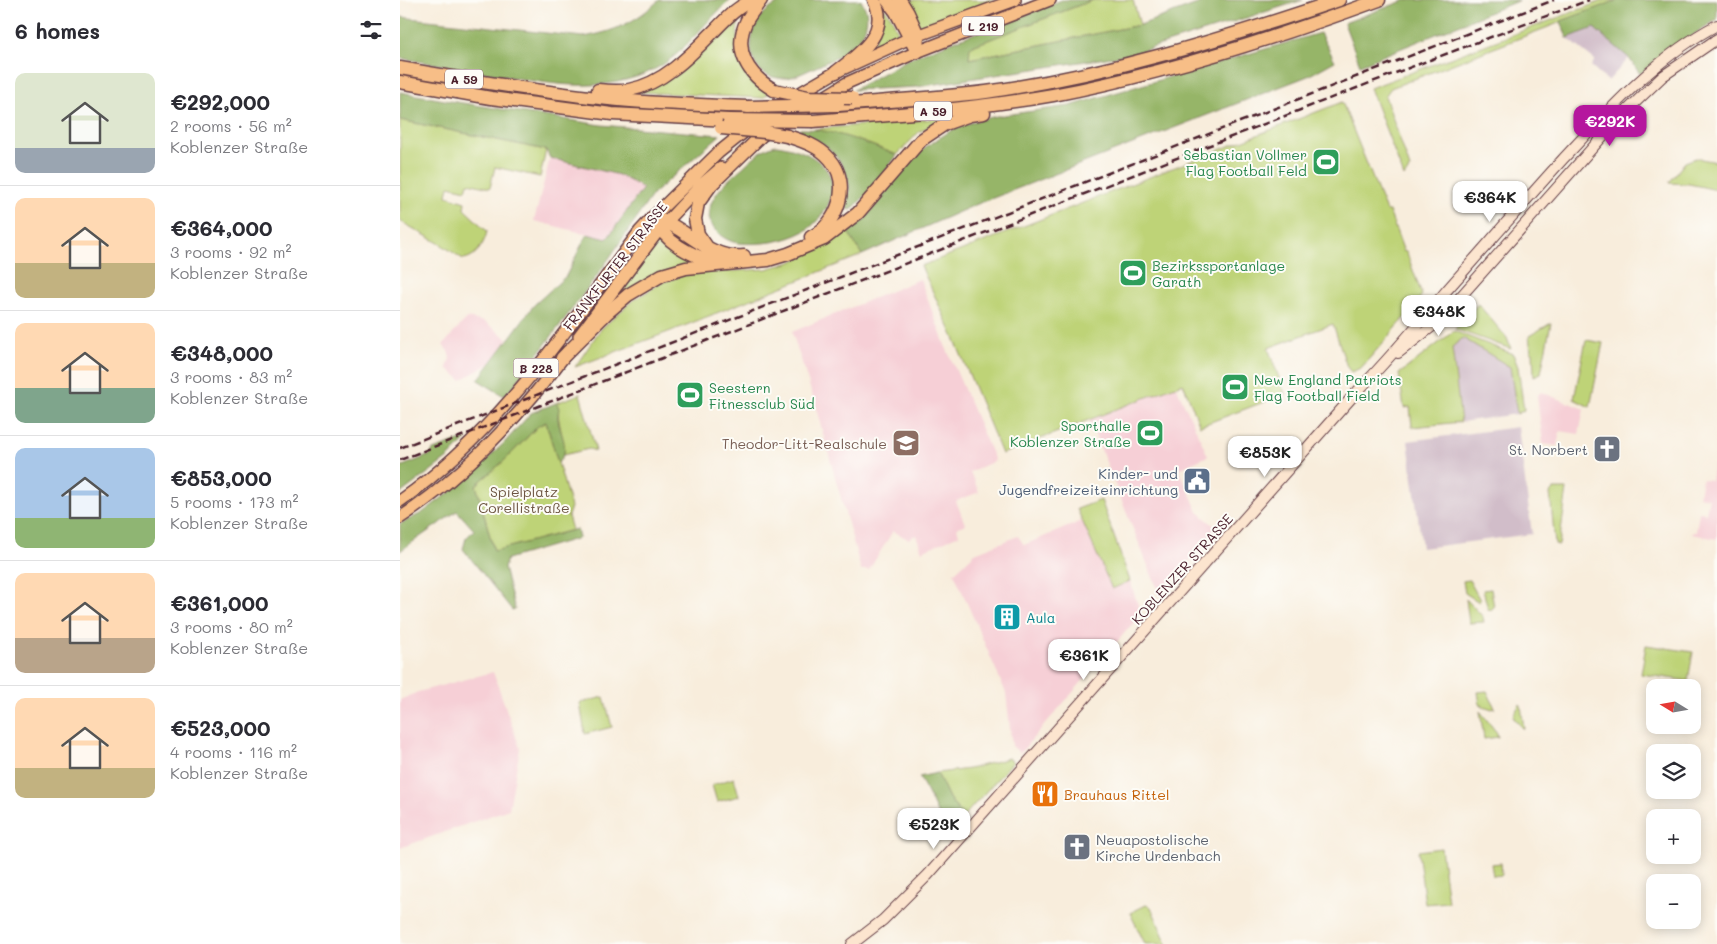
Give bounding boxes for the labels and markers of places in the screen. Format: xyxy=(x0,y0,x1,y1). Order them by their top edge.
pin: €292K xyxy=(1575,104,1645,147)
place label: Sebastian Vollmer Flag Football Feld xyxy=(1183,145,1307,180)
sports icon: Sebastian Vollmer Flag Football Feld xyxy=(1311,147,1341,177)
pin: €364K xyxy=(1455,180,1525,223)
place label: Bezirkssportanlage Garath xyxy=(1152,256,1285,291)
sports icon: Bezirkssportanlage Garath xyxy=(1118,258,1148,288)
pin: €348K xyxy=(1404,294,1474,337)
place label: New England Patriots Flag Football Field xyxy=(1254,370,1402,405)
sports icon: New England Patriots Flag Football Field xyxy=(1220,372,1250,402)
place label: Seestern Fitnessclub Süd xyxy=(709,378,815,413)
sports icon: Seestern Fitnessclub Süd xyxy=(675,380,705,410)
place label: Sporthalle Koblenzer Straße xyxy=(1010,416,1131,451)
sports icon: Sporthalle Koblenzer Straße xyxy=(1135,418,1165,448)
school or university icon: Theodor-Litt-Realschule xyxy=(891,428,921,458)
place label: Theodor-Litt-Realschule xyxy=(722,434,887,453)
church icon: St. Norbert xyxy=(1592,434,1622,464)
pin: €853K xyxy=(1230,436,1300,478)
place label: St. Norbert xyxy=(1509,440,1588,459)
place label: Kinder- und Jugendfreizeiteinrichtung xyxy=(999,464,1178,499)
public building icon: Kinder- und Jugendfreizeiteinrichtung xyxy=(1182,466,1212,496)
building icon: Aula xyxy=(992,602,1022,632)
place label: Aula xyxy=(1026,608,1056,627)
pin: €361K xyxy=(1049,638,1119,681)
restaurant icon: Brauhaus Rittel xyxy=(1030,779,1060,809)
place label: Brauhaus Rittel xyxy=(1064,785,1169,804)
pin: €523K xyxy=(899,808,969,850)
place label: Neuapostolische Kirche Urdenbach xyxy=(1096,830,1221,865)
church icon: Neuapostolische Kirche Urdenbach xyxy=(1062,832,1092,862)

